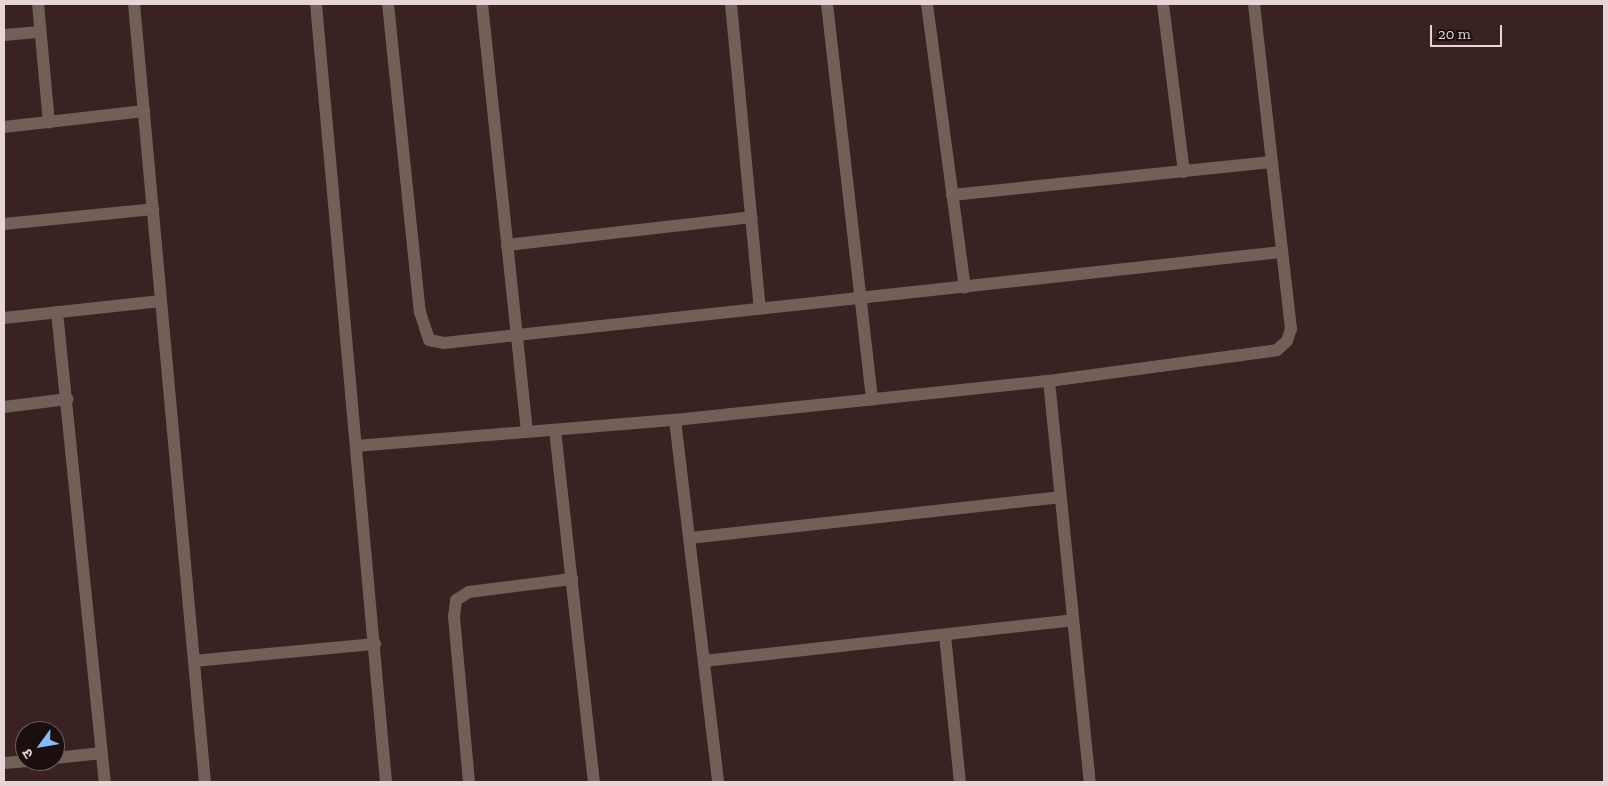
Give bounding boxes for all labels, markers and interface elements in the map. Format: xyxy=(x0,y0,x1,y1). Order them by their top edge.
scale bar xyxy=(1433,15,1506,47)
text: 20 m xyxy=(1438,25,1471,43)
north arrow xyxy=(15,721,65,771)
text: उ xyxy=(18,746,37,762)

